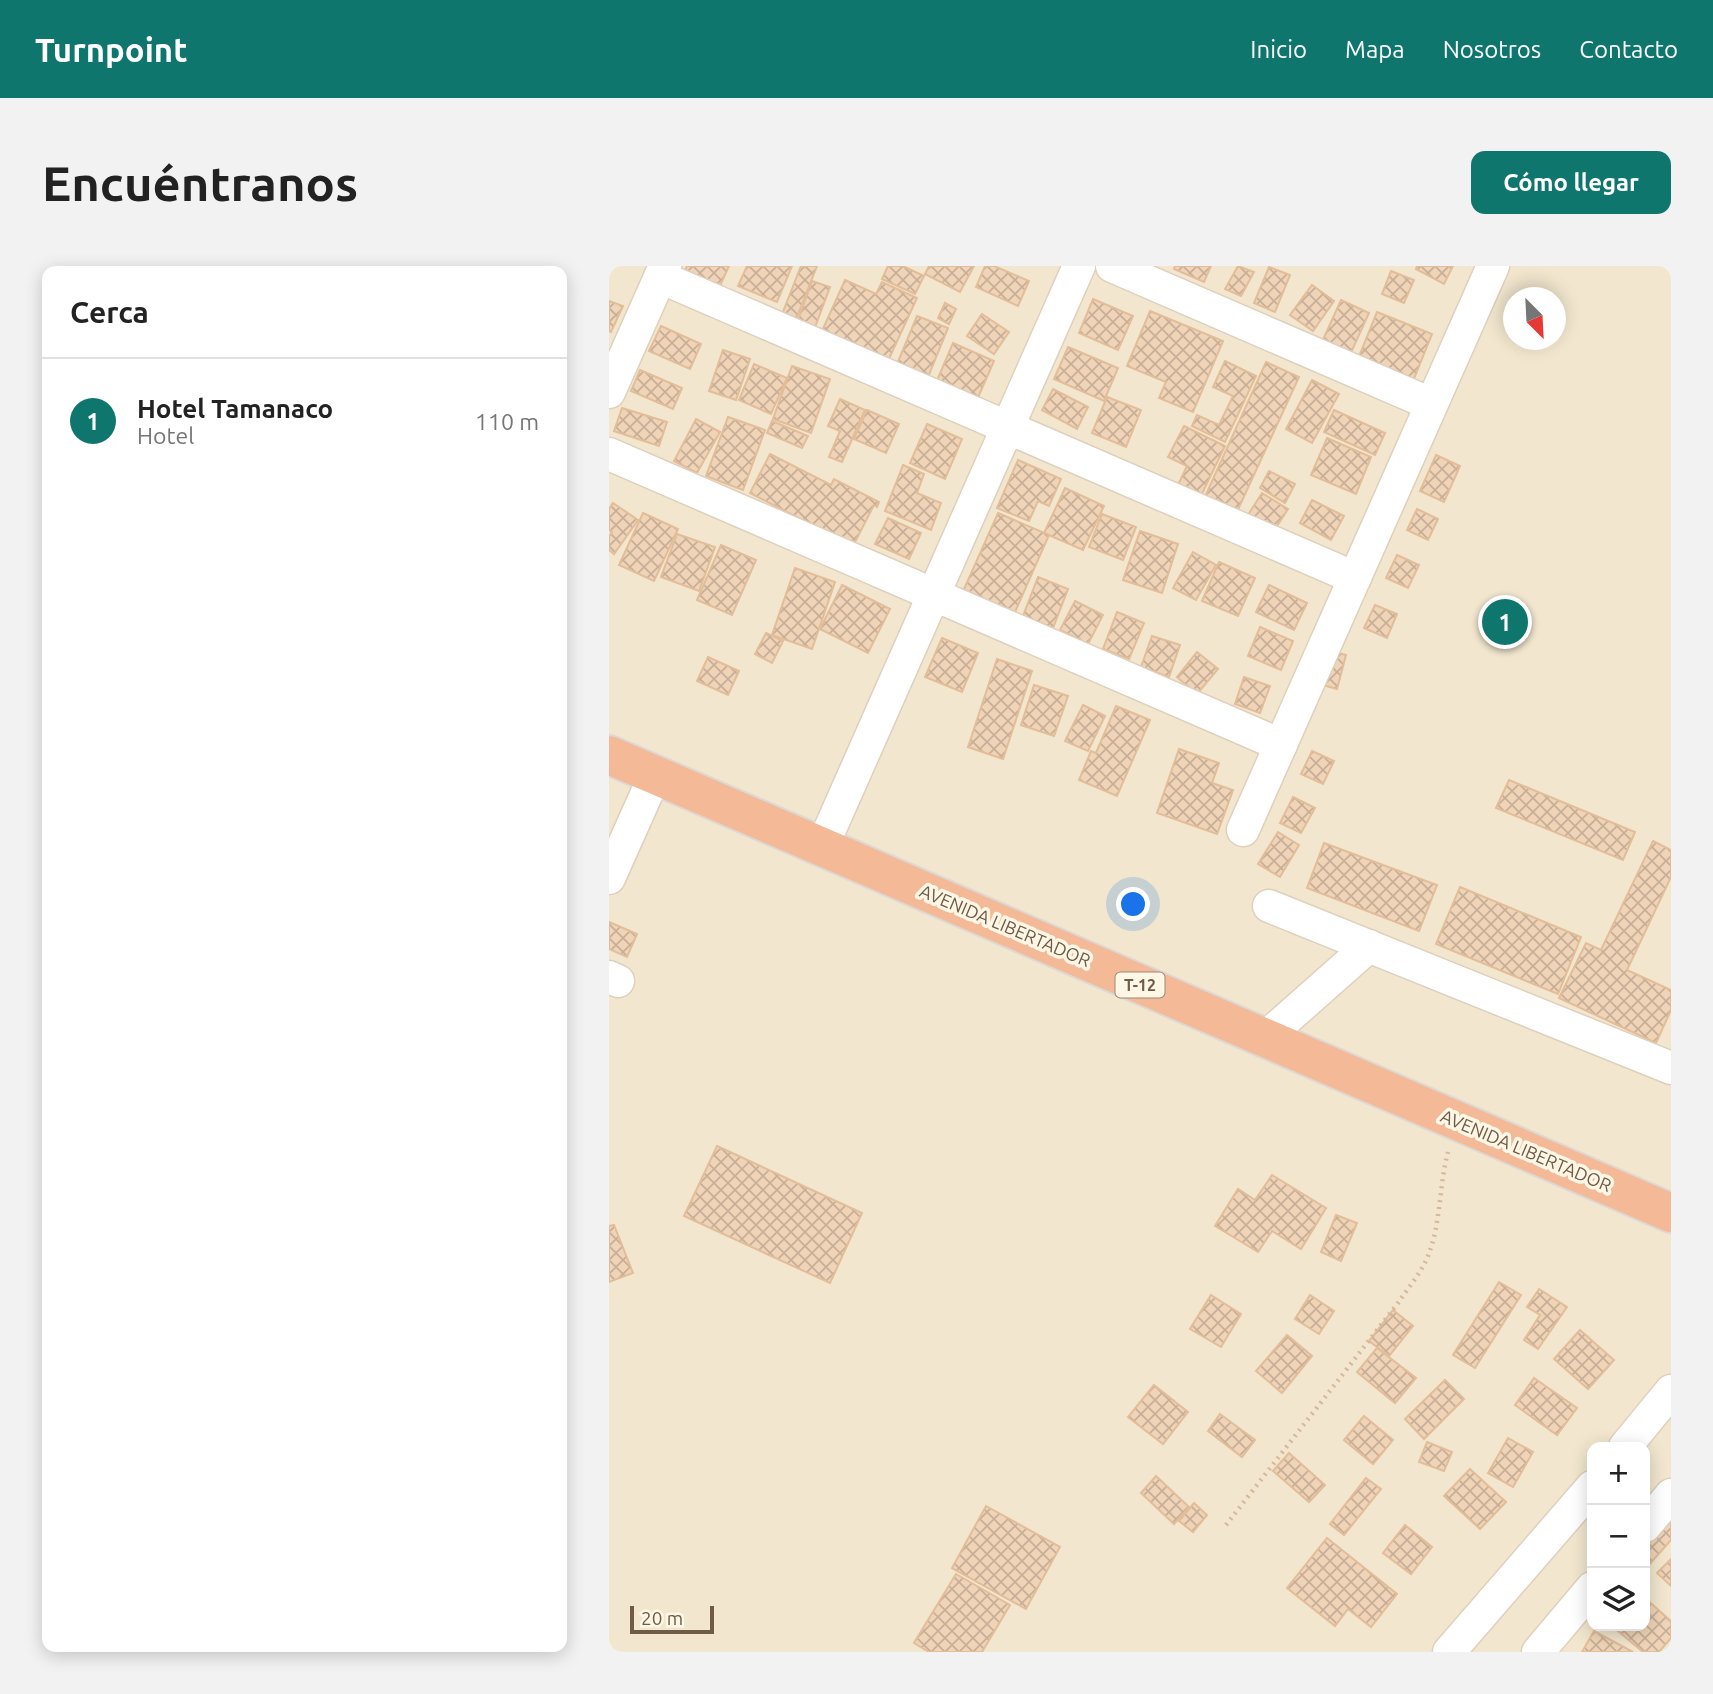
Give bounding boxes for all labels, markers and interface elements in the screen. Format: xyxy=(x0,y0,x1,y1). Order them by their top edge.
text: Turnpoint xyxy=(35,31,187,68)
text: Inicio xyxy=(1250,36,1307,63)
text: Mapa xyxy=(1345,36,1405,63)
text: Nosotros xyxy=(1443,36,1541,63)
text: Contacto xyxy=(1579,36,1678,63)
button: Cómo llegar xyxy=(1471,151,1671,214)
text: Encuéntranos xyxy=(42,155,358,210)
north arrow xyxy=(1503,287,1566,350)
text: Cerca xyxy=(70,295,149,329)
text: Hotel Tamanaco xyxy=(137,394,333,423)
text: 1 xyxy=(87,409,99,434)
text: 110 m xyxy=(475,409,539,434)
text: Hotel xyxy=(137,423,194,448)
pin: 1 xyxy=(1482,596,1528,648)
street label: AVENIDA LIBERTADOR xyxy=(917,880,1094,970)
your location xyxy=(1116,887,1150,921)
road number: T-12 xyxy=(1115,972,1165,998)
street label: AVENIDA LIBERTADOR xyxy=(1438,1105,1615,1195)
map controls xyxy=(1587,1442,1650,1631)
button: + xyxy=(1587,1442,1650,1505)
button: − xyxy=(1587,1505,1650,1568)
button: layers xyxy=(1587,1568,1650,1631)
scale bar xyxy=(630,1603,714,1635)
text: 20 m xyxy=(641,1607,683,1629)

